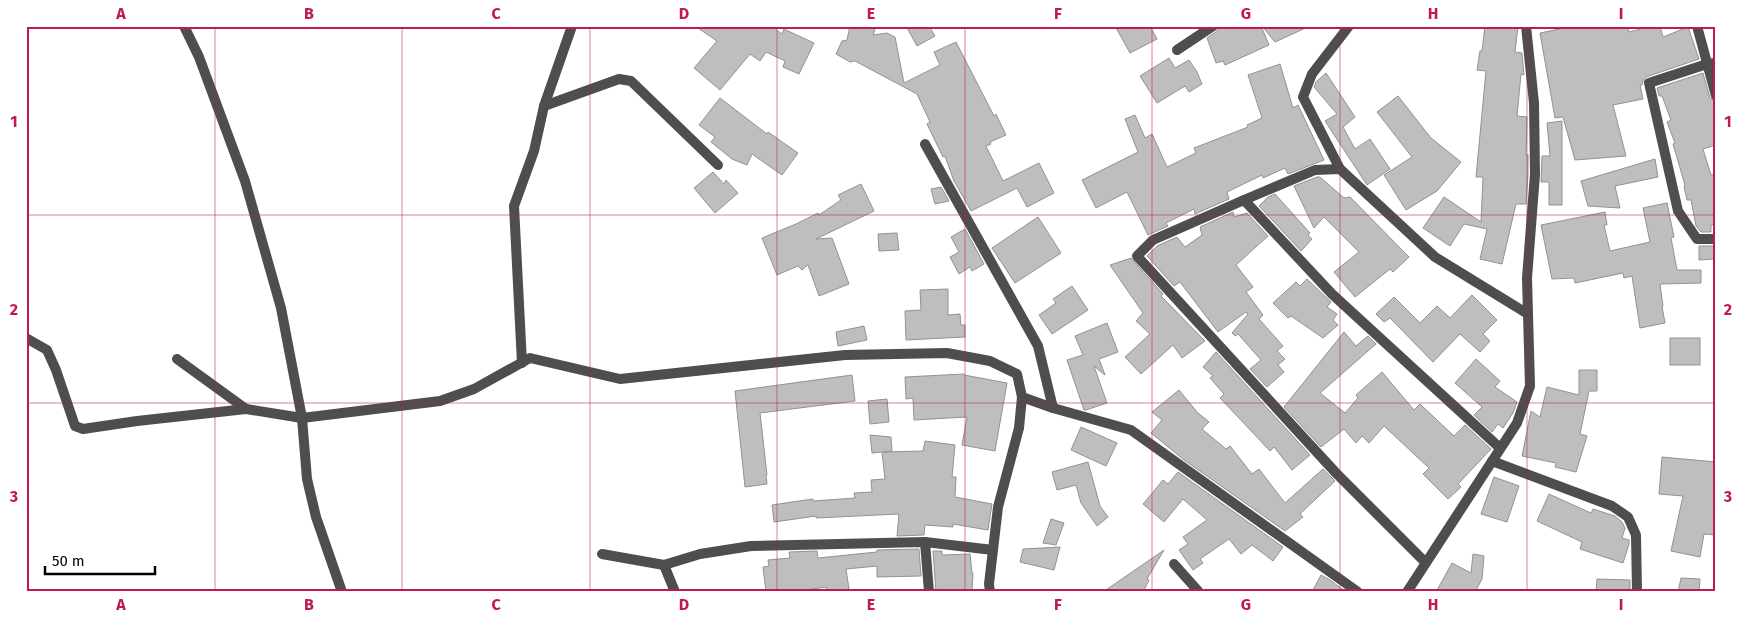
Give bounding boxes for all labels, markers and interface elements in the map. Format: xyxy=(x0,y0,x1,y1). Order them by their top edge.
text: A xyxy=(115,4,126,23)
text: B xyxy=(304,4,314,23)
text: C xyxy=(491,4,501,23)
text: D xyxy=(679,4,689,23)
text: E xyxy=(867,4,875,23)
text: F xyxy=(1054,4,1062,23)
text: G xyxy=(1241,4,1251,23)
text: H xyxy=(1428,4,1438,23)
text: I xyxy=(1619,4,1623,23)
text: 1 xyxy=(10,112,18,131)
text: 1 xyxy=(1724,112,1732,131)
text: 2 xyxy=(10,300,18,319)
text: 2 xyxy=(1724,300,1732,319)
text: 3 xyxy=(9,487,18,506)
text: 3 xyxy=(1723,487,1732,506)
scale bar xyxy=(45,543,155,575)
text: 50 m xyxy=(52,552,85,570)
text: A xyxy=(115,595,126,614)
text: B xyxy=(304,595,314,614)
text: C xyxy=(491,595,501,614)
text: D xyxy=(679,595,689,614)
text: E xyxy=(867,595,875,614)
text: F xyxy=(1054,595,1062,614)
text: G xyxy=(1241,595,1251,614)
text: H xyxy=(1428,595,1438,614)
text: I xyxy=(1619,595,1623,614)

